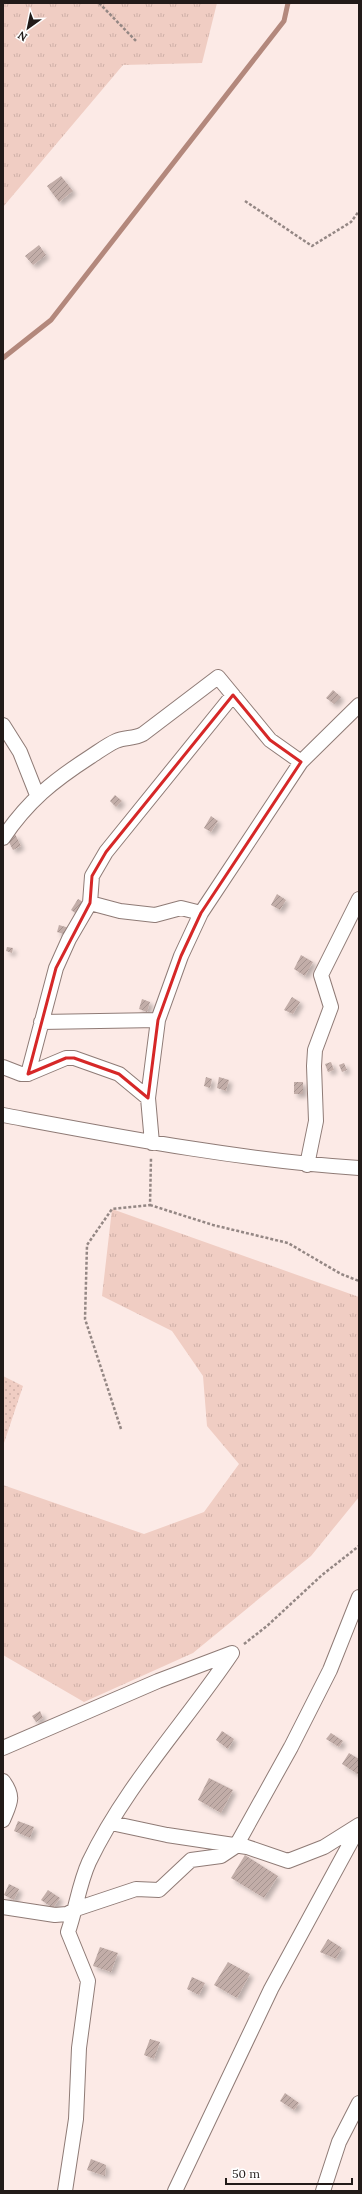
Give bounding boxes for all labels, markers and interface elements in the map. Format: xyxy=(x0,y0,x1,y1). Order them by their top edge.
north arrow xyxy=(8,8,48,48)
text: N xyxy=(15,28,30,45)
scale bar xyxy=(226,2160,352,2186)
text: 50 m xyxy=(232,2166,260,2181)

